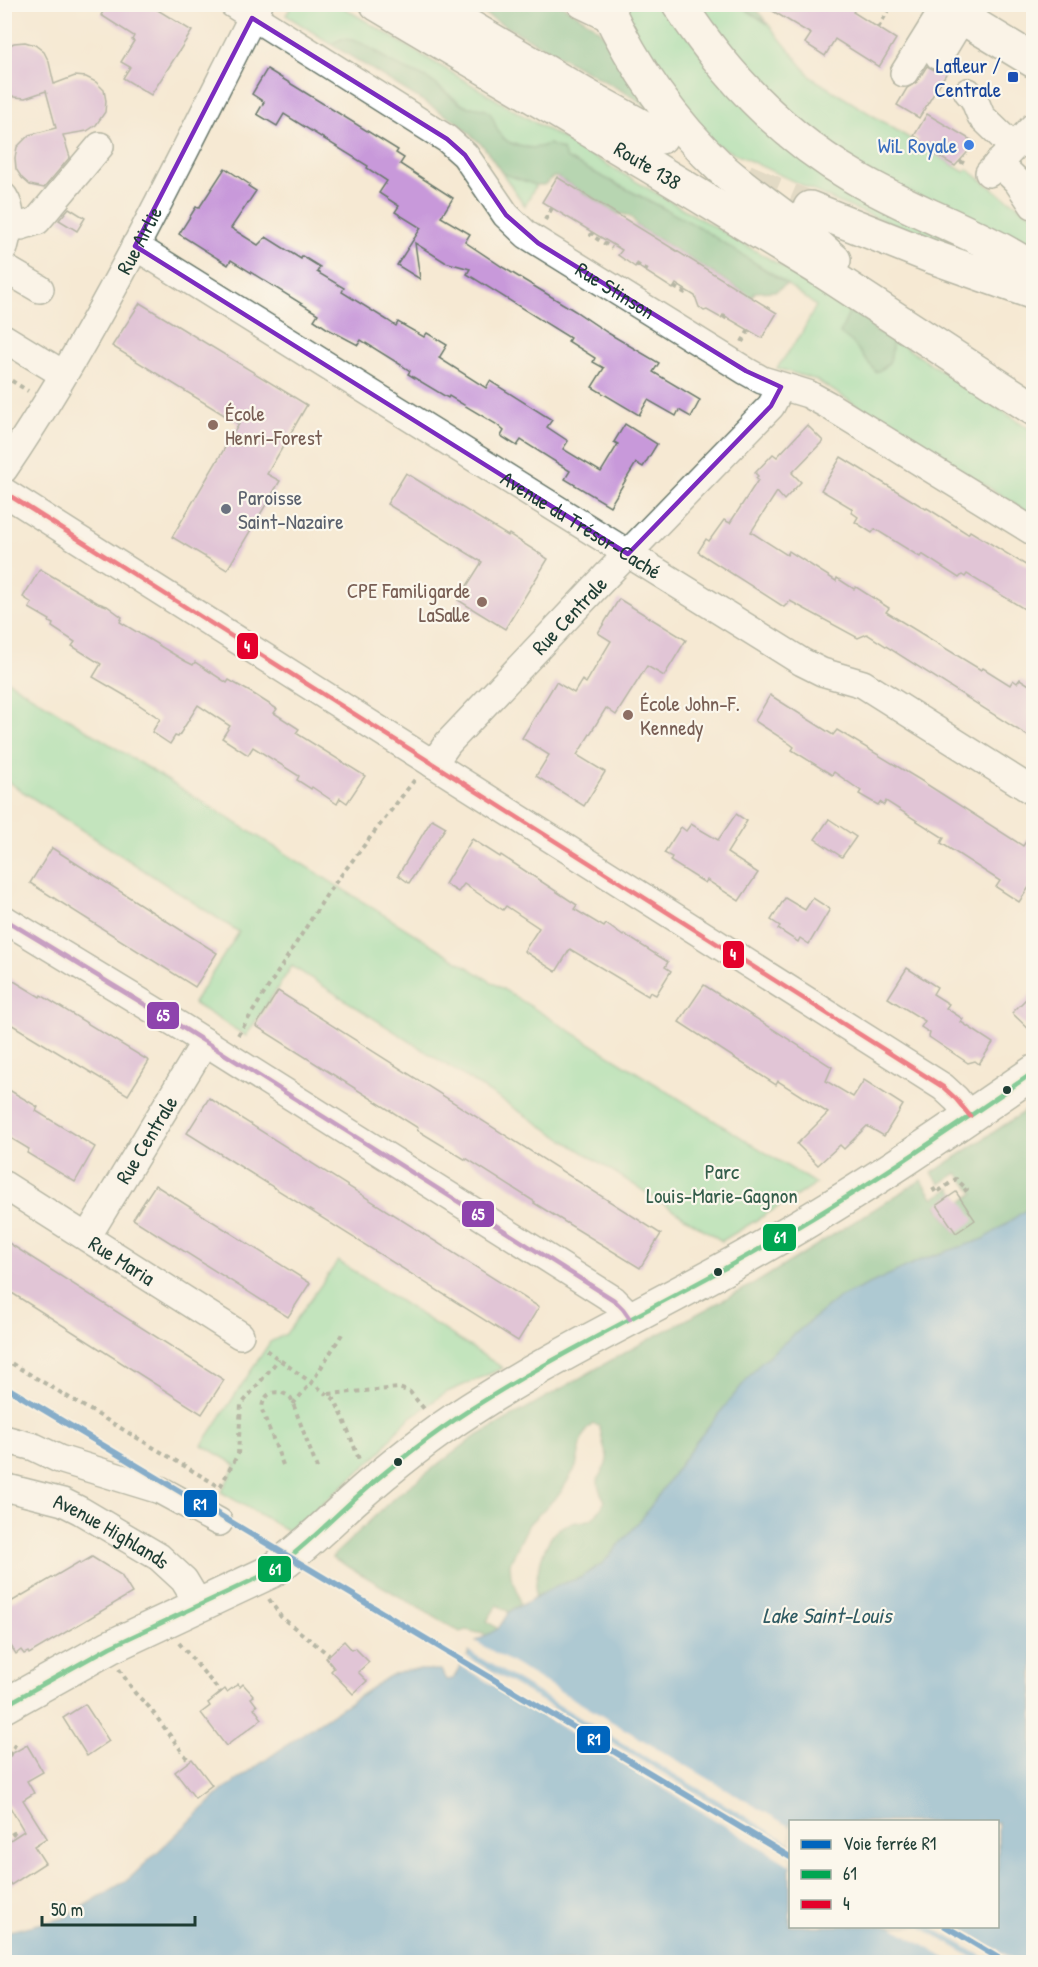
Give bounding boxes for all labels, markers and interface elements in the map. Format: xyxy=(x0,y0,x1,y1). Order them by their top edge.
place label: Lafleur / Centrale xyxy=(934,51,1001,104)
marker: Lafleur / Centrale xyxy=(1006,70,1020,84)
place label: WiL Royale xyxy=(878,131,957,160)
street label: Route 138 xyxy=(609,134,687,196)
marker: WiL Royale xyxy=(962,138,976,152)
street label: Rue Airlie xyxy=(109,201,169,279)
street label: Rue Stinson xyxy=(570,254,661,326)
place label: École Henri-Forest xyxy=(225,399,323,452)
marker: École Henri-Forest xyxy=(206,418,220,432)
street label: Avenue du Trésor-Caché xyxy=(496,463,667,585)
place label: Paroisse Saint-Nazaire xyxy=(238,483,344,536)
marker: Paroisse Saint-Nazaire xyxy=(219,502,233,516)
street label: Rue Centrale xyxy=(525,569,613,661)
place label: CPE Familigarde LaSalle xyxy=(347,576,470,629)
marker: CPE Familigarde LaSalle xyxy=(475,595,489,609)
line badge: 4 xyxy=(236,632,259,660)
text: 4 xyxy=(244,635,250,657)
place label: École John-F. Kennedy xyxy=(640,689,740,742)
marker: École John-F. Kennedy xyxy=(621,708,635,722)
line badge: 4 xyxy=(722,940,745,969)
text: 4 xyxy=(730,943,736,965)
line badge: 65 xyxy=(146,1001,180,1030)
text: 65 xyxy=(156,1004,170,1026)
unlabelled marker xyxy=(1001,1084,1013,1096)
street label: Rue Centrale xyxy=(108,1090,184,1189)
park label: Parc Louis-Marie-Gagnon xyxy=(646,1157,798,1210)
line badge: 65 xyxy=(461,1200,495,1228)
text: 65 xyxy=(471,1203,485,1225)
line badge: 61 xyxy=(762,1223,797,1252)
text: 61 xyxy=(774,1226,786,1248)
street label: Rue Maria xyxy=(84,1228,161,1292)
unlabelled marker xyxy=(712,1266,724,1278)
unlabelled marker xyxy=(392,1456,404,1468)
street label: Avenue Highlands xyxy=(51,1486,177,1575)
line badge: R1 xyxy=(183,1489,218,1518)
text: R1 xyxy=(193,1493,207,1515)
line badge: 61 xyxy=(257,1555,292,1583)
text: 61 xyxy=(269,1558,281,1580)
water label: Lake Saint-Louis xyxy=(762,1600,894,1630)
line badge: R1 xyxy=(576,1725,611,1754)
text: R1 xyxy=(587,1728,601,1750)
legend xyxy=(789,1820,999,1928)
text: Voie ferrée R1 xyxy=(843,1831,936,1856)
text: 61 xyxy=(843,1861,857,1886)
scale bar xyxy=(42,1889,195,1927)
text: 4 xyxy=(843,1891,850,1916)
text: 50 m xyxy=(51,1897,83,1922)

